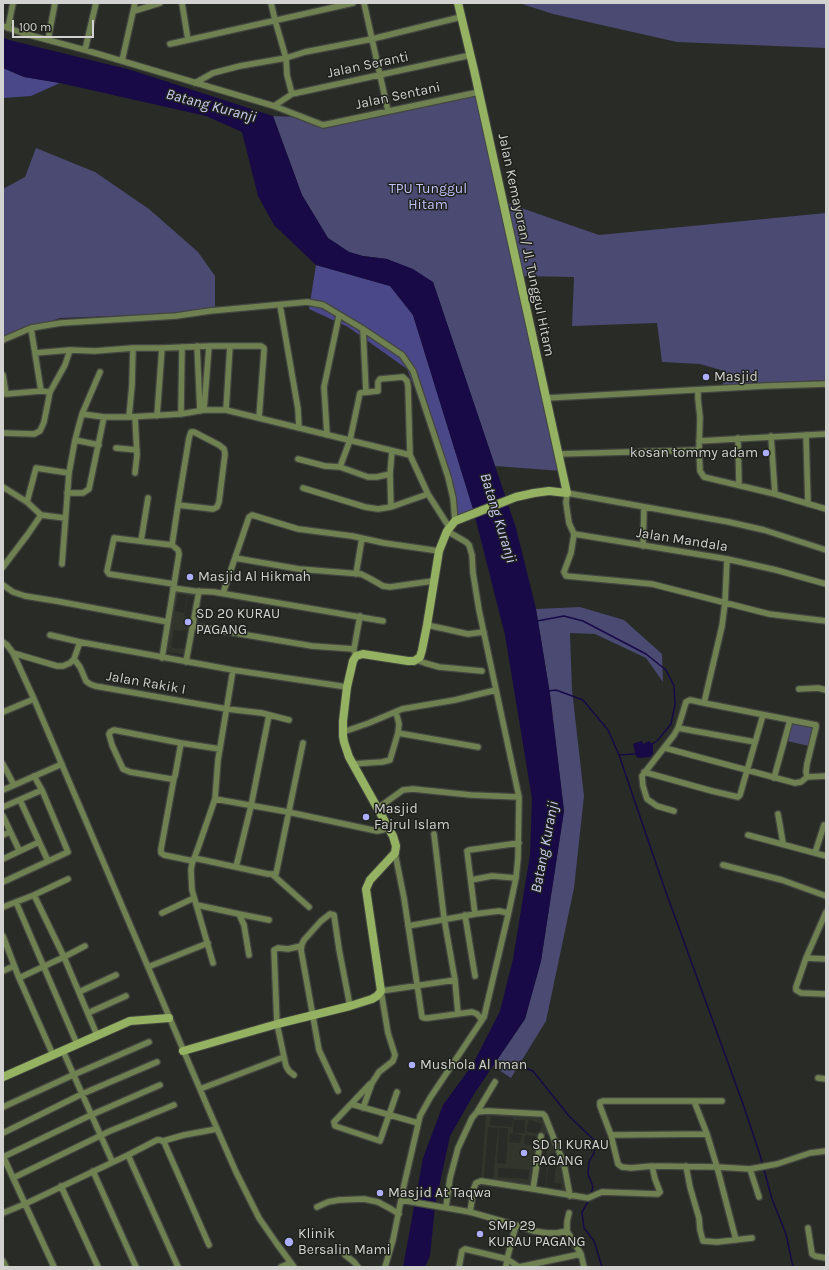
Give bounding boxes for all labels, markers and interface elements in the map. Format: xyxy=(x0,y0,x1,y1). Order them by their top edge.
scale bar xyxy=(14,12,96,38)
text: 100 m xyxy=(19,20,51,34)
street label: Jalan Seranti xyxy=(326,48,410,82)
street label: Jalan Sentani xyxy=(354,79,442,113)
water label: Batang Kuranji xyxy=(164,85,258,127)
street label: Jalan Kemayoran/ Jl. Tunggul Hitam xyxy=(494,132,558,358)
park label: TPU Tunggul Hitam xyxy=(389,181,467,214)
place label: Masjid xyxy=(714,369,758,385)
marker: Masjid xyxy=(701,372,711,382)
place label: kosan tommy adam xyxy=(630,445,758,461)
marker: kosan tommy adam xyxy=(761,448,771,458)
water label: Batang Kuranji xyxy=(476,471,520,565)
street label: Jalan Mandala xyxy=(635,524,729,556)
place label: Masjid Al Hikmah xyxy=(198,569,311,585)
marker: Masjid Al Hikmah xyxy=(185,572,195,582)
place label: SD 20 KURAU PAGANG xyxy=(196,606,280,638)
marker: SD 20 KURAU PAGANG xyxy=(183,617,193,627)
street label: Jalan Rakik I xyxy=(105,668,187,698)
water label: Batang Kuranji xyxy=(527,800,563,894)
place label: Masjid Fajrul Islam xyxy=(374,801,450,834)
marker: Masjid Fajrul Islam xyxy=(361,812,371,822)
place label: Mushola Al Iman xyxy=(420,1057,527,1073)
marker: Mushola Al Iman xyxy=(407,1060,417,1070)
place label: SD 11 KURAU PAGANG xyxy=(532,1137,609,1170)
marker: SD 11 KURAU PAGANG xyxy=(519,1148,529,1158)
place label: Masjid At Taqwa xyxy=(388,1185,491,1201)
marker: Masjid At Taqwa xyxy=(375,1188,385,1198)
place label: SMP 29 KURAU PAGANG xyxy=(488,1218,586,1250)
place label: Klinik Bersalin Mami xyxy=(298,1226,391,1258)
marker: SMP 29 KURAU PAGANG xyxy=(475,1229,485,1239)
marker: Klinik Bersalin Mami xyxy=(283,1236,295,1248)

